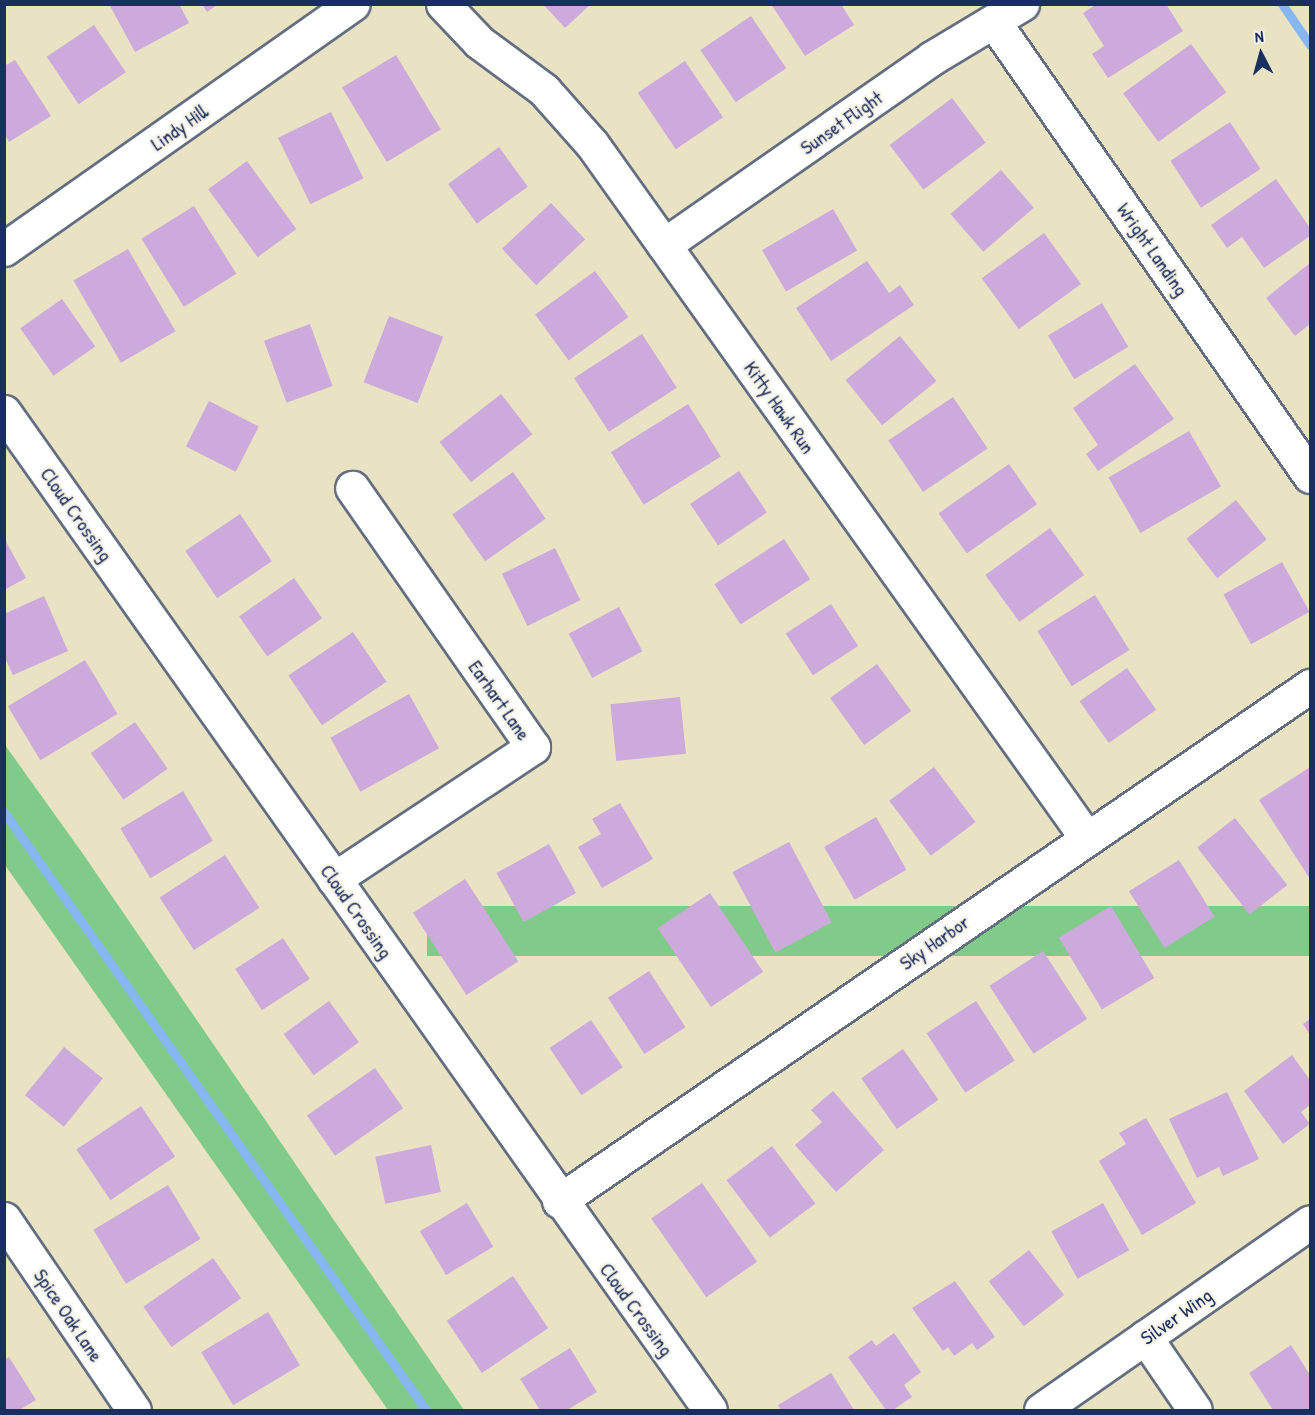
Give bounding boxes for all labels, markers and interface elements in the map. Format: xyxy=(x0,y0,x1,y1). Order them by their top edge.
north arrow xyxy=(1231,24,1291,84)
text: N xyxy=(1254,25,1264,47)
street label: Sunset Flight xyxy=(795,85,887,159)
street label: Lindy Hill xyxy=(146,99,212,155)
street label: Wright Landing xyxy=(1112,198,1194,300)
street label: Kitty Hawk Run xyxy=(739,356,821,458)
street label: Cloud Crossing xyxy=(36,462,118,566)
street label: Earhart Lane xyxy=(464,655,536,745)
street label: Cloud Crossing xyxy=(316,859,398,963)
street label: Sky Harbor xyxy=(895,909,973,975)
street label: Cloud Crossing xyxy=(595,1258,679,1360)
street label: Spice Oak Lane xyxy=(29,1264,109,1366)
street label: Silver Wing xyxy=(1136,1283,1216,1349)

